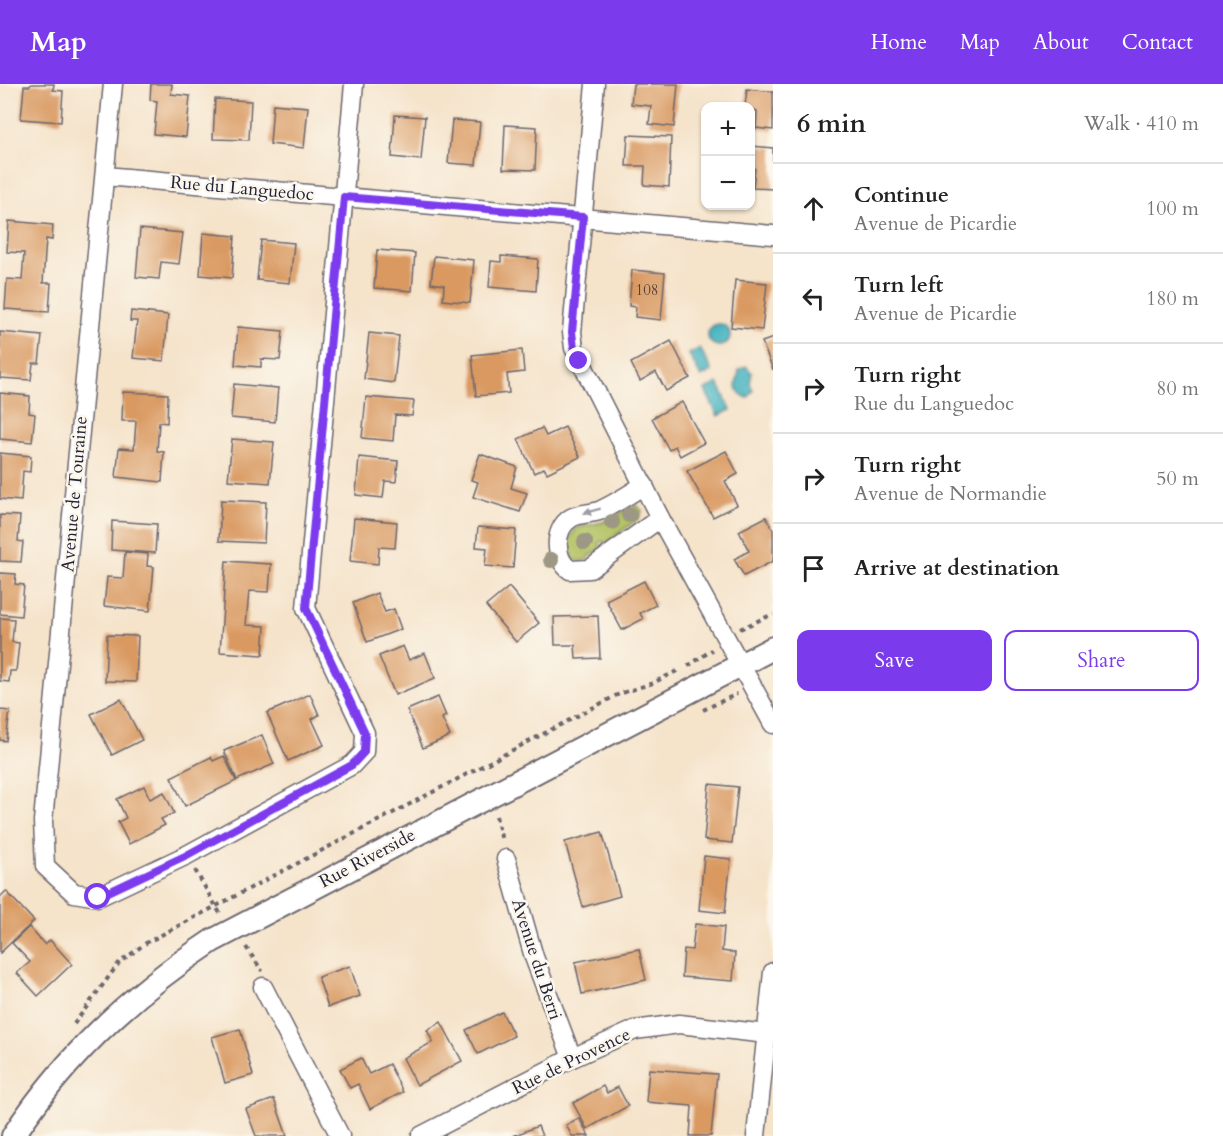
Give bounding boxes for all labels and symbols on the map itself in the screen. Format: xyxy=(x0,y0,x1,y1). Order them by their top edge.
street label: Rue du Languedoc xyxy=(169,170,315,207)
house number: 108 xyxy=(635,280,659,300)
route end xyxy=(565,347,591,373)
street label: Avenue de Touraine xyxy=(55,415,94,573)
one-way arrow xyxy=(583,507,601,517)
street label: Rue Riverside xyxy=(315,823,420,894)
route start xyxy=(84,883,110,909)
street label: Avenue du Berri xyxy=(505,895,568,1023)
street label: Rue de Provence xyxy=(508,1022,635,1101)

